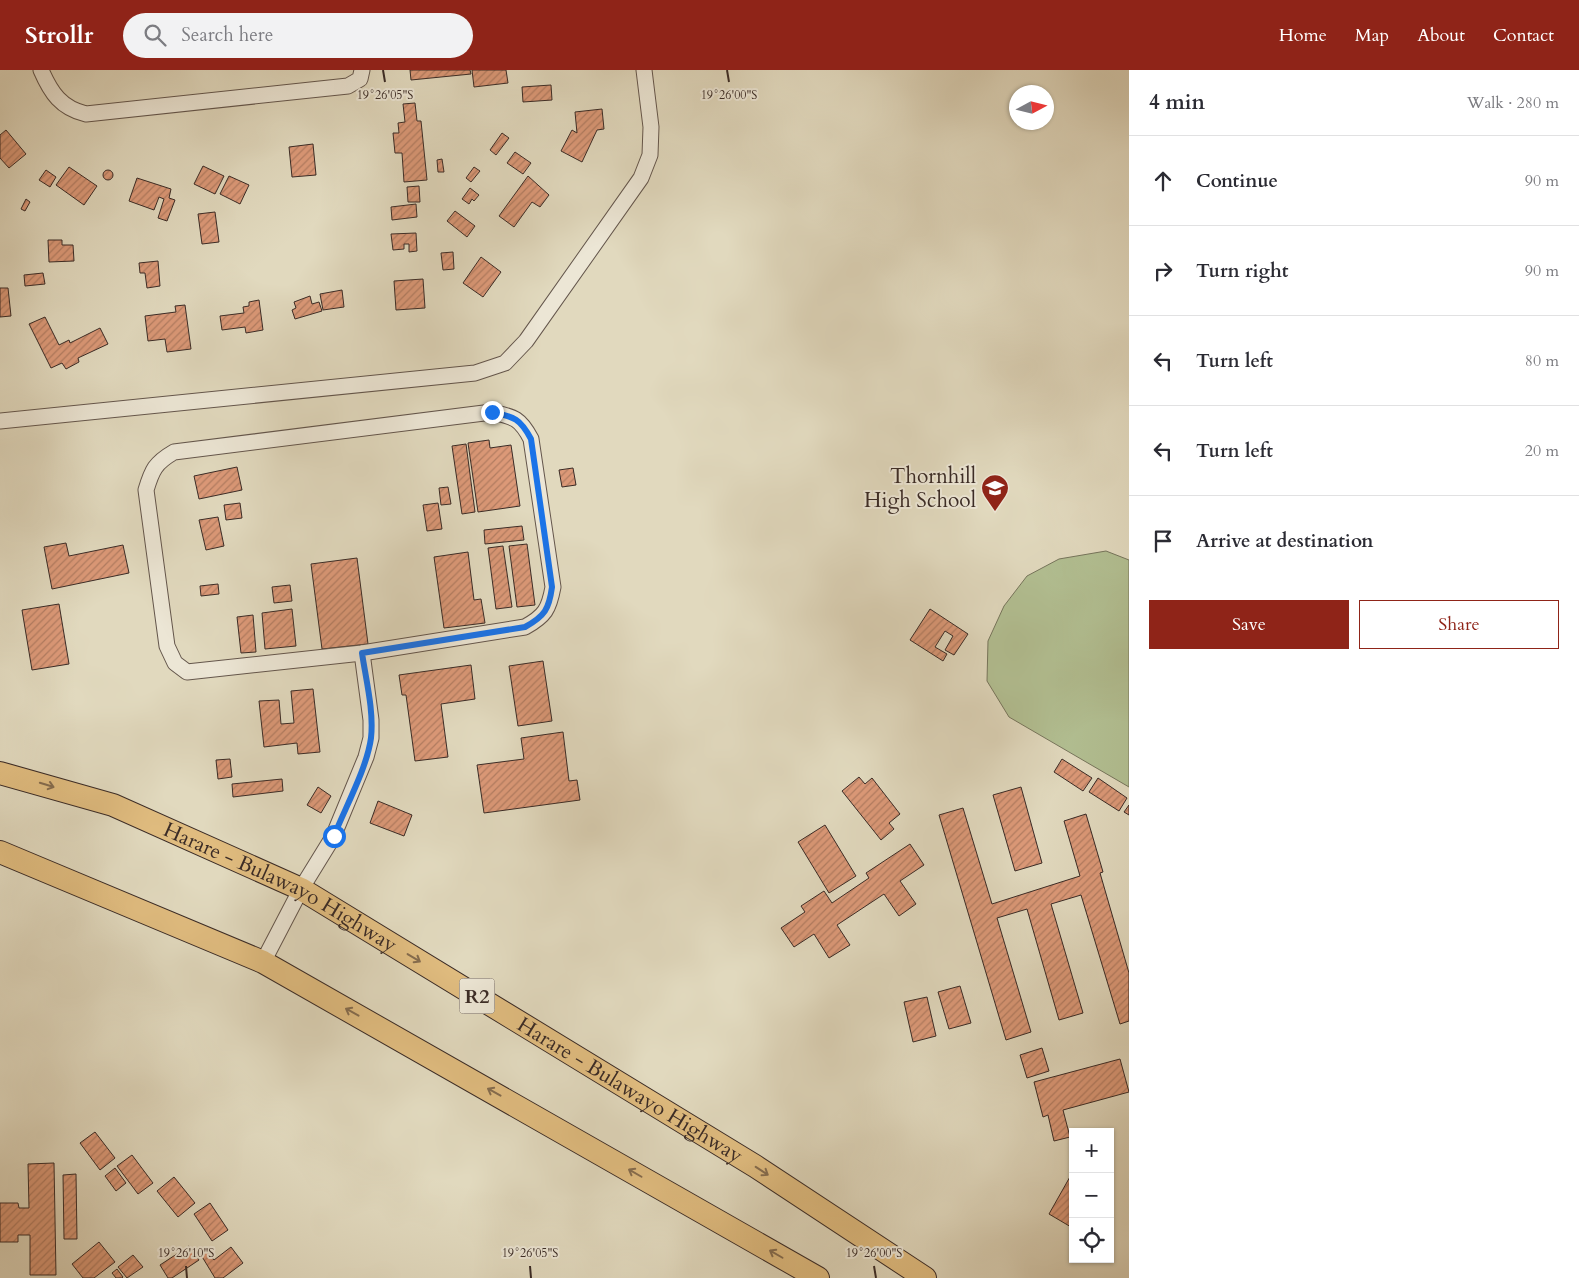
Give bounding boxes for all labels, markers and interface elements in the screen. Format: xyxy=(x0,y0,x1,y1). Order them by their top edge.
search box xyxy=(123,13,473,58)
text: Strollr xyxy=(25,19,93,52)
icon: search xyxy=(141,21,169,49)
text: Search here xyxy=(181,22,273,48)
text: Home xyxy=(1279,23,1327,48)
text: Map xyxy=(1355,23,1389,48)
text: About xyxy=(1417,23,1465,48)
text: Contact xyxy=(1493,23,1554,48)
north arrow xyxy=(1009,85,1054,130)
text: 19°26'05"S xyxy=(357,87,413,103)
text: 19°26'00"S xyxy=(701,87,757,103)
text: 4 min xyxy=(1149,88,1205,117)
text: Walk · 280 m xyxy=(1467,92,1559,114)
icon: ahead xyxy=(1149,167,1177,195)
text: Continue xyxy=(1196,168,1278,194)
text: 90 m xyxy=(1525,170,1559,192)
icon: right xyxy=(1149,257,1177,285)
text: Turn right xyxy=(1196,258,1288,284)
text: 90 m xyxy=(1525,260,1559,282)
icon: left xyxy=(1149,347,1177,375)
text: Turn left xyxy=(1196,348,1273,374)
text: 80 m xyxy=(1525,350,1559,372)
route end xyxy=(481,401,504,424)
icon: left xyxy=(1149,437,1177,465)
text: Turn left xyxy=(1196,438,1273,464)
text: 20 m xyxy=(1525,440,1559,462)
place label: Thornhill High School xyxy=(864,462,976,515)
school or university icon: Thornhill High School xyxy=(980,473,1010,512)
icon: arrive xyxy=(1149,527,1177,555)
text: Arrive at destination xyxy=(1196,528,1373,554)
button: Save xyxy=(1149,600,1349,649)
button: Share xyxy=(1359,600,1559,649)
one-way arrow xyxy=(39,780,55,790)
street label: Harare - Bulawayo Highway xyxy=(159,815,402,959)
route start xyxy=(323,825,346,848)
one-way arrow xyxy=(407,954,421,964)
road number: R2 xyxy=(460,978,494,1014)
one-way arrow xyxy=(346,1007,360,1017)
street label: Harare - Bulawayo Highway xyxy=(512,1010,748,1170)
one-way arrow xyxy=(487,1087,502,1096)
map controls xyxy=(1069,1128,1114,1263)
button: + xyxy=(1069,1128,1114,1173)
one-way arrow xyxy=(754,1166,768,1176)
one-way arrow xyxy=(627,1168,642,1178)
button: − xyxy=(1069,1173,1114,1218)
button: locate xyxy=(1069,1218,1114,1263)
text: 19°26'10"S xyxy=(158,1245,214,1261)
text: 19°26'05"S xyxy=(502,1245,558,1261)
text: 19°26'00"S xyxy=(846,1245,902,1261)
one-way arrow xyxy=(768,1249,783,1259)

